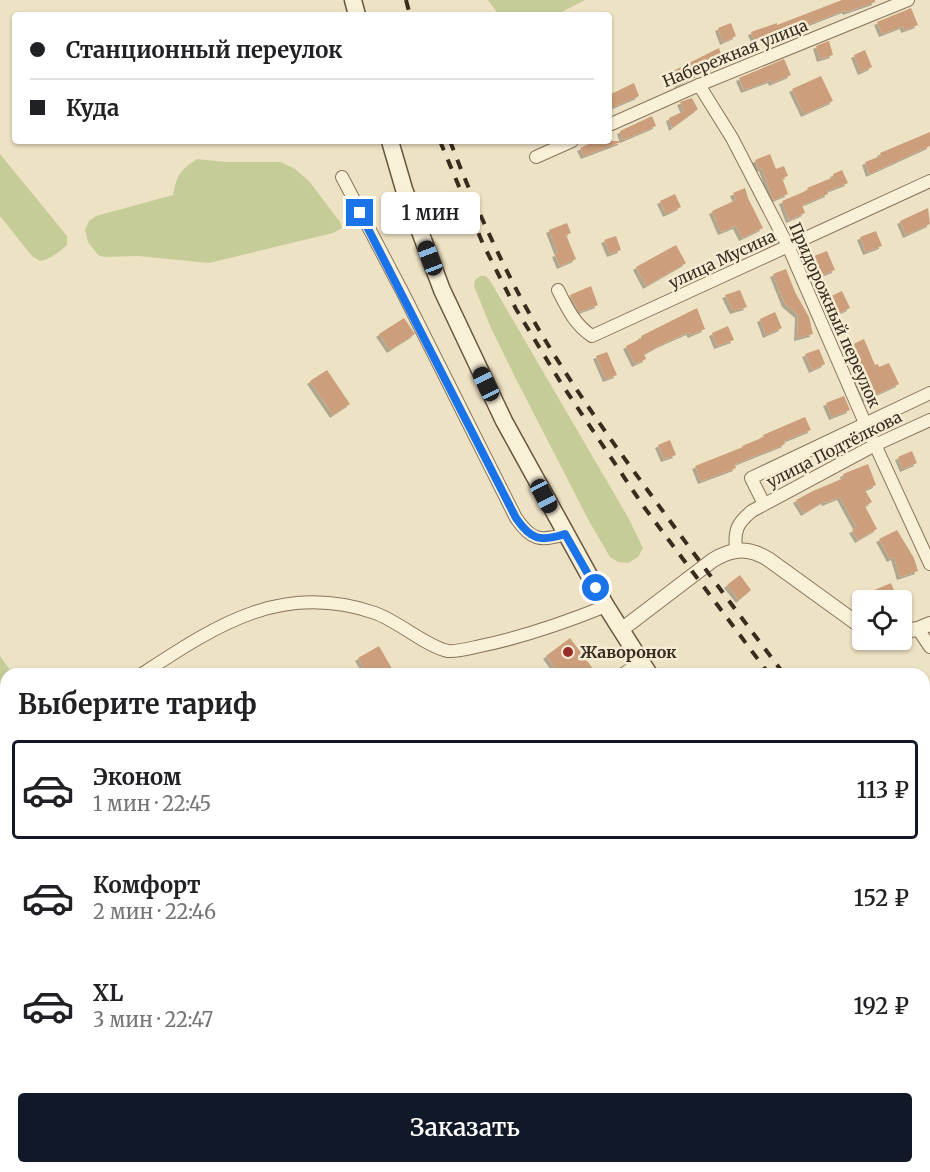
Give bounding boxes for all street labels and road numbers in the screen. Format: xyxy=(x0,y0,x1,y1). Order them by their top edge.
street label: Набережная улица xyxy=(660,15,811,91)
street label: Придорожный переулок xyxy=(785,219,885,411)
street label: улица Мусина xyxy=(665,225,779,293)
street label: улица Подтёлкова xyxy=(763,406,905,492)

